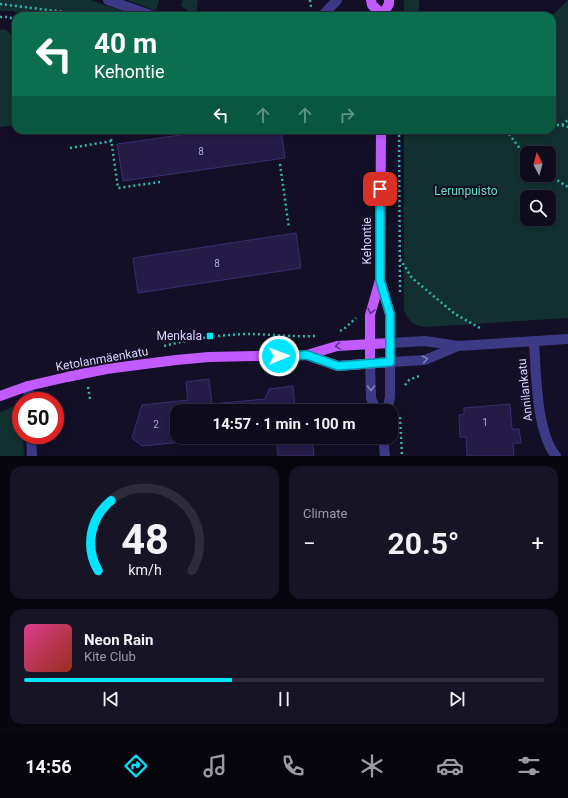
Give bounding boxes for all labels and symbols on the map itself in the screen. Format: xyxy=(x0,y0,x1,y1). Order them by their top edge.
house number: 8 xyxy=(198,146,204,157)
north arrow xyxy=(520,146,556,182)
pin xyxy=(363,172,397,206)
park label: Lerunpuisto xyxy=(434,184,498,198)
street label: Kehontie xyxy=(360,217,374,265)
house number: 8 xyxy=(214,258,220,269)
one-way arrow xyxy=(368,308,376,315)
place label: Menkala xyxy=(156,329,202,343)
marker: Menkala xyxy=(205,331,215,341)
position arrow xyxy=(258,335,300,377)
one-way arrow xyxy=(335,342,341,350)
street label: Ketolanmäenkatu xyxy=(55,344,149,374)
one-way arrow xyxy=(422,355,428,363)
street label: Annilankatu xyxy=(515,358,535,422)
one-way arrow xyxy=(367,385,375,391)
speed limit sign: 50 xyxy=(12,392,64,444)
house number: 1 xyxy=(482,417,488,428)
house number: 2 xyxy=(153,419,159,430)

